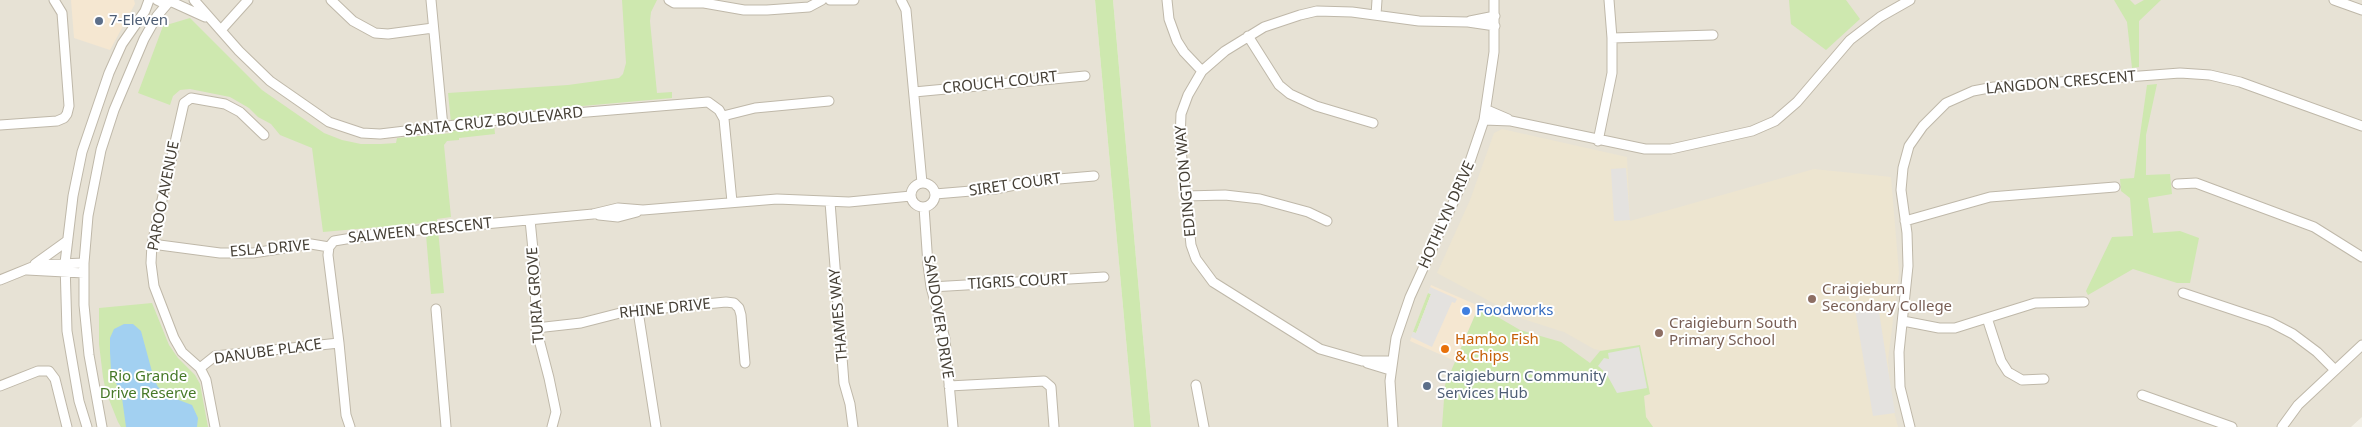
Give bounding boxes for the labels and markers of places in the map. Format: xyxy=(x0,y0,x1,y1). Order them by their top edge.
place label: 7-Eleven xyxy=(109,12,168,30)
marker: 7-Eleven xyxy=(93,15,105,27)
place label: Craigieburn Secondary College xyxy=(1822,281,1952,316)
marker: Craigieburn Secondary College xyxy=(1806,293,1818,305)
place label: Foodworks xyxy=(1476,302,1553,320)
marker: Foodworks xyxy=(1460,305,1472,317)
place label: Craigieburn South Primary School xyxy=(1669,315,1797,350)
marker: Craigieburn South Primary School xyxy=(1653,327,1665,339)
place label: Hambo Fish & Chips xyxy=(1455,331,1539,366)
marker: Hambo Fish & Chips xyxy=(1439,343,1451,355)
place label: Craigieburn Community Services Hub xyxy=(1437,368,1606,403)
marker: Craigieburn Community Services Hub xyxy=(1421,380,1433,392)

